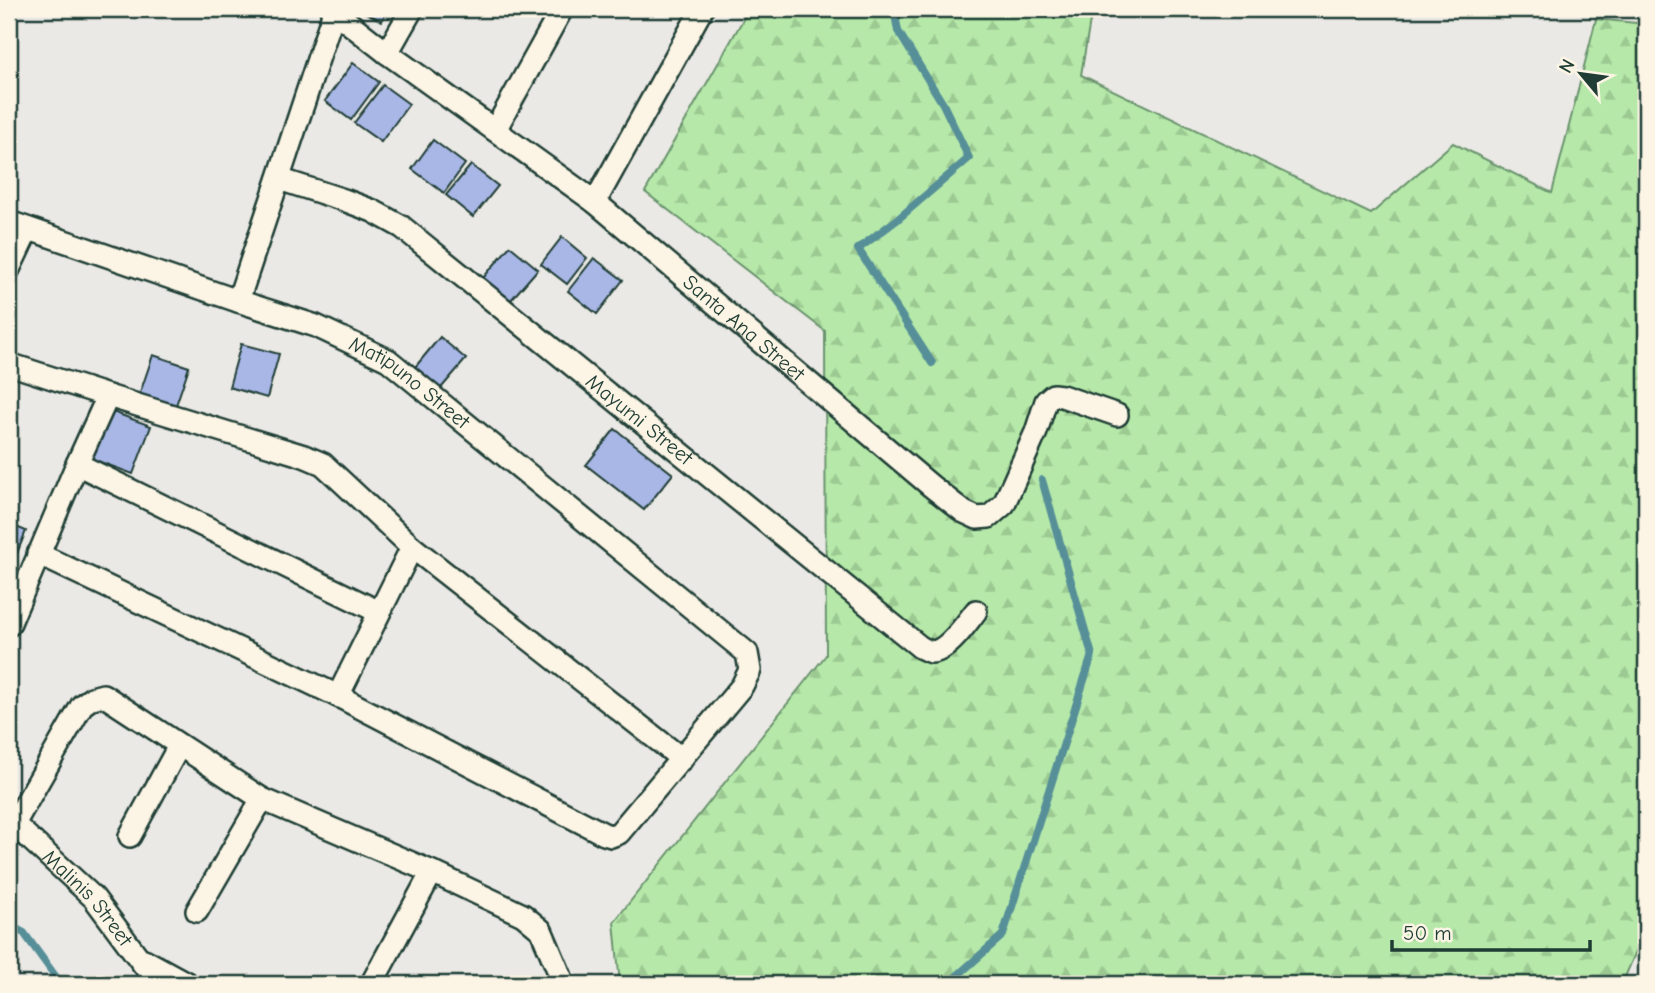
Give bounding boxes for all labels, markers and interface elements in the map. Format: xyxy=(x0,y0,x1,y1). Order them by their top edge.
north arrow xyxy=(1546,38,1616,108)
text: N xyxy=(1554,55,1580,77)
street label: Santa Ana Street xyxy=(678,270,810,387)
street label: Matipuno Street xyxy=(345,331,475,434)
street label: Mayumi Street xyxy=(581,369,698,470)
street label: Malinis Street xyxy=(38,845,138,952)
scale bar xyxy=(1392,909,1590,953)
text: 50 m xyxy=(1403,921,1452,945)

